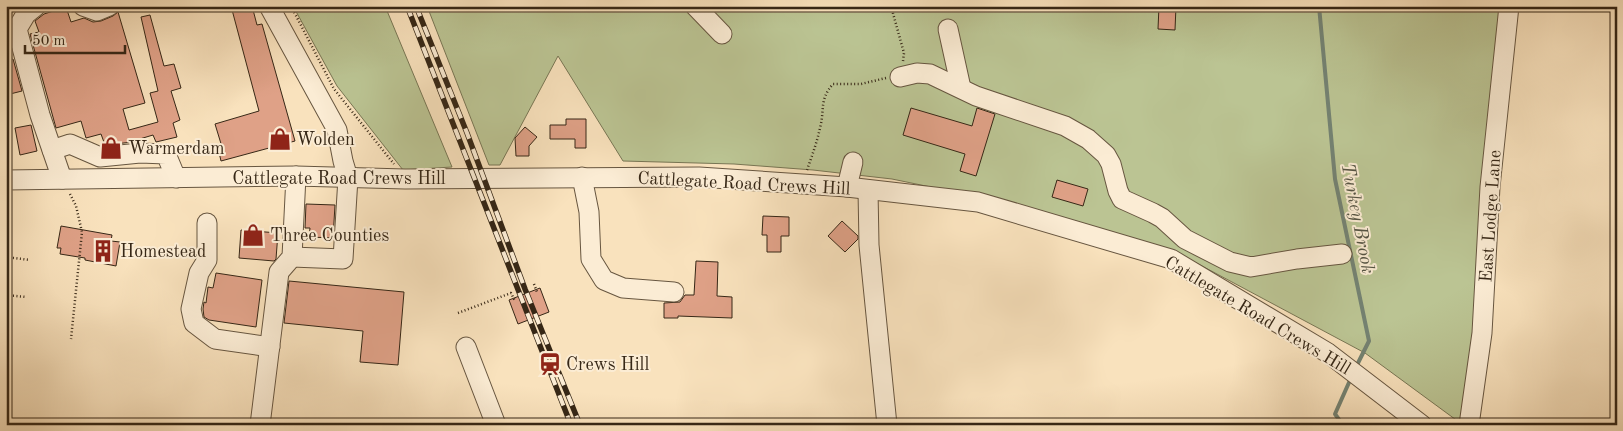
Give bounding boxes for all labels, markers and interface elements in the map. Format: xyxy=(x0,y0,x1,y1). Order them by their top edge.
scale bar xyxy=(25,22,125,54)
text: 50 m xyxy=(32,34,66,49)
shop icon: Wolden xyxy=(267,126,293,152)
place label: Wolden xyxy=(296,131,355,149)
shop icon: Warmerdam xyxy=(98,135,124,161)
place label: Warmerdam xyxy=(128,140,225,158)
street label: East Lodge Lane xyxy=(1477,149,1505,283)
water label: Turkey Brook xyxy=(1336,161,1377,275)
street label: Cattlegate Road Crews Hill xyxy=(637,169,851,199)
street label: Cattlegate Road Crews Hill xyxy=(232,170,446,188)
shop icon: Three Counties xyxy=(240,222,266,248)
place label: Three Counties xyxy=(270,227,389,245)
building icon: Homestead xyxy=(90,238,116,264)
place label: Homestead xyxy=(120,243,206,261)
street label: Cattlegate Road Crews Hill xyxy=(1161,253,1354,379)
station icon: Crews Hill xyxy=(537,351,563,377)
place label: Crews Hill xyxy=(566,356,649,374)

